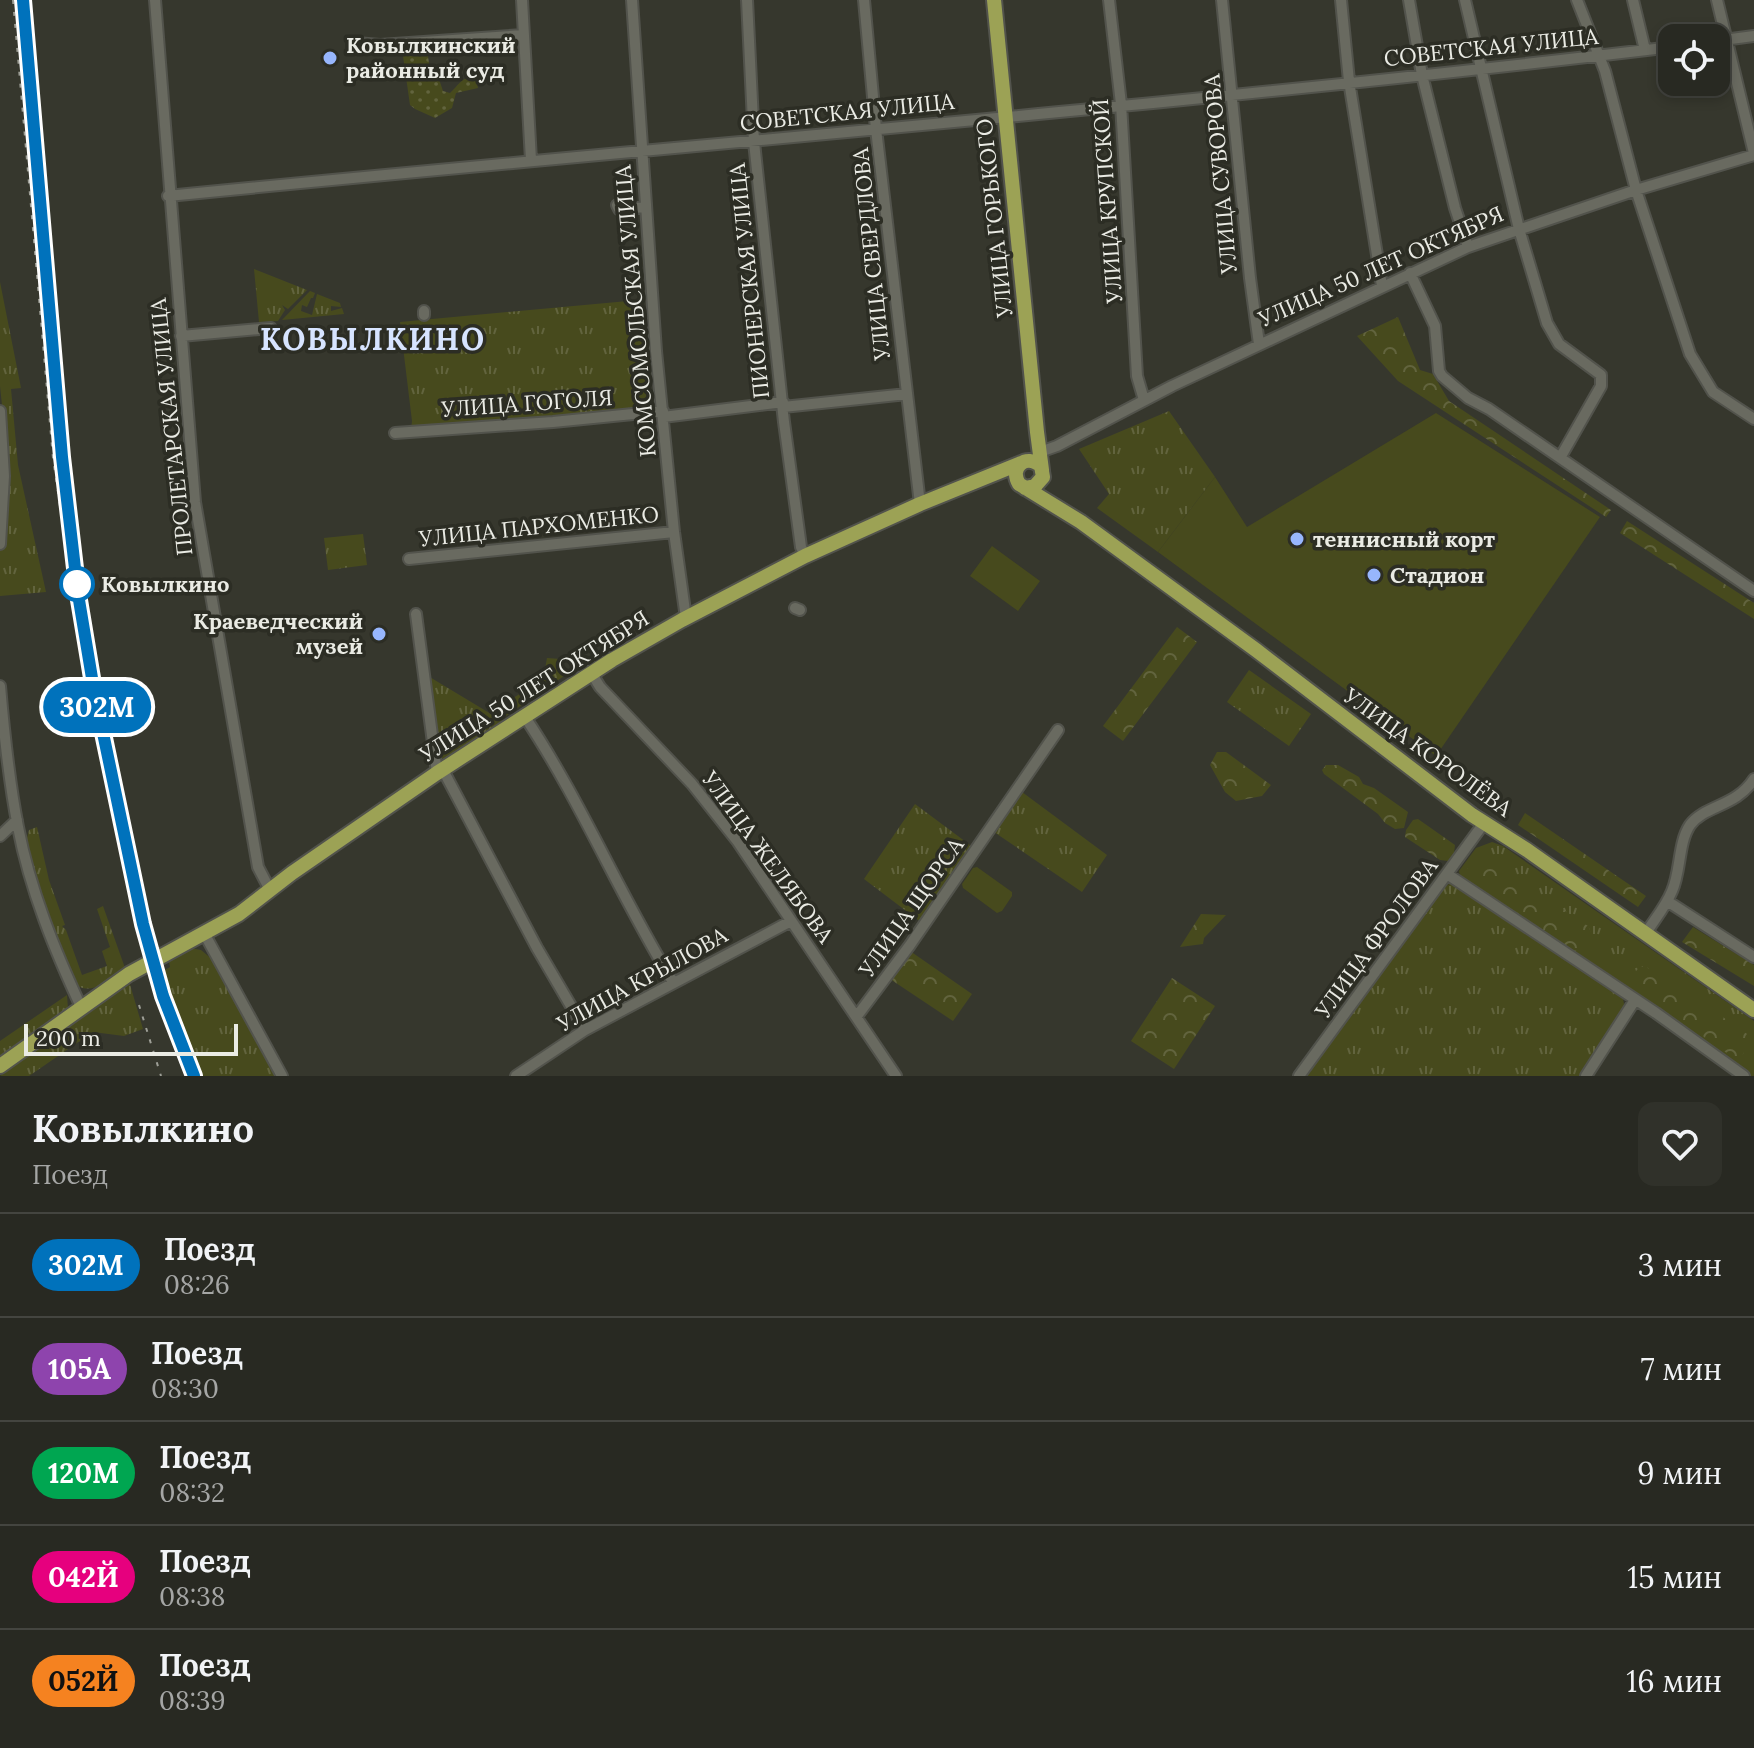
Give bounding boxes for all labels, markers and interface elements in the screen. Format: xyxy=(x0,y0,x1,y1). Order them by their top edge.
street label: СОВЕТСКАЯ УЛИЦА xyxy=(1382,22,1601,72)
map controls xyxy=(1658,24,1730,96)
button: locate xyxy=(1658,24,1730,96)
place label: Ковылкинский районный суд xyxy=(346,31,516,84)
marker: Ковылкинский районный суд xyxy=(321,49,339,67)
street label: УЛИЦА СУВОРОВА xyxy=(1197,72,1243,276)
street label: СОВЕТСКАЯ УЛИЦА xyxy=(738,87,957,137)
street label: УЛИЦА КРУПСКОЙ xyxy=(1086,98,1128,305)
street label: УЛИЦА ГОРЬКОГО xyxy=(970,117,1018,320)
street label: УЛИЦА СВЕРДЛОВА xyxy=(846,145,896,363)
street label: ПИОНЕРСКАЯ УЛИЦА xyxy=(723,161,775,400)
street label: КОМСОМОЛЬСКАЯ УЛИЦА xyxy=(608,163,662,458)
street label: УЛИЦА 50 ЛЕТ ОКТЯБРЯ xyxy=(1253,199,1508,333)
street label: ПРОЛЕТАРСКАЯ УЛИЦА xyxy=(143,296,198,557)
district label: КОВЫЛКИНО xyxy=(260,320,486,358)
street label: УЛИЦА ГОГОЛЯ xyxy=(440,383,613,423)
street label: УЛИЦА ПАРХОМЕНКО xyxy=(417,499,660,553)
place label: теннисный корт xyxy=(1313,525,1496,553)
marker: теннисный корт xyxy=(1288,530,1306,548)
place label: Стадион xyxy=(1390,561,1484,589)
marker: Стадион xyxy=(1365,566,1383,584)
marker: Ковылкино xyxy=(60,567,94,601)
place label: Ковылкино xyxy=(101,570,230,598)
street label: УЛИЦА 50 ЛЕТ ОКТЯБРЯ xyxy=(413,604,654,769)
place label: Краеведческий музей xyxy=(193,607,363,660)
marker: Краеведческий музей xyxy=(370,625,388,643)
line badge: 302М xyxy=(41,681,153,733)
street label: УЛИЦА КОРОЛЁВА xyxy=(1338,681,1519,823)
text: 302М xyxy=(59,689,135,725)
street label: УЛИЦА ЖЕЛЯБОВА xyxy=(696,765,841,949)
street label: УЛИЦА ЩОРСА xyxy=(852,831,970,983)
street label: УЛИЦА ФРОЛОВА xyxy=(1308,852,1444,1024)
street label: УЛИЦА КРЫЛОВА xyxy=(551,920,733,1038)
scale bar xyxy=(24,1020,238,1056)
text: 200 m xyxy=(36,1024,101,1052)
button: heart xyxy=(1638,1102,1722,1186)
text: Ковылкино xyxy=(32,1104,254,1152)
text: Поезд xyxy=(32,1158,108,1191)
text: Поезд xyxy=(164,1230,256,1268)
text: 3 мин xyxy=(1638,1246,1722,1284)
text: 302М xyxy=(48,1247,124,1283)
text: 08:26 xyxy=(164,1268,230,1301)
text: Поезд xyxy=(151,1334,243,1372)
text: 7 мин xyxy=(1641,1350,1722,1388)
text: 105А xyxy=(48,1351,111,1387)
text: 08:30 xyxy=(151,1372,219,1405)
text: Поезд xyxy=(159,1438,251,1476)
text: 9 мин xyxy=(1637,1454,1722,1492)
text: 120М xyxy=(48,1455,119,1491)
text: 08:32 xyxy=(159,1476,225,1509)
text: Поезд xyxy=(159,1542,251,1580)
text: 15 мин xyxy=(1627,1558,1722,1596)
text: 042Й xyxy=(48,1559,119,1595)
text: 08:38 xyxy=(159,1580,225,1613)
text: Поезд xyxy=(159,1646,251,1684)
text: 16 мин xyxy=(1626,1662,1722,1700)
text: 052Й xyxy=(48,1663,119,1699)
text: 08:39 xyxy=(159,1684,226,1717)

